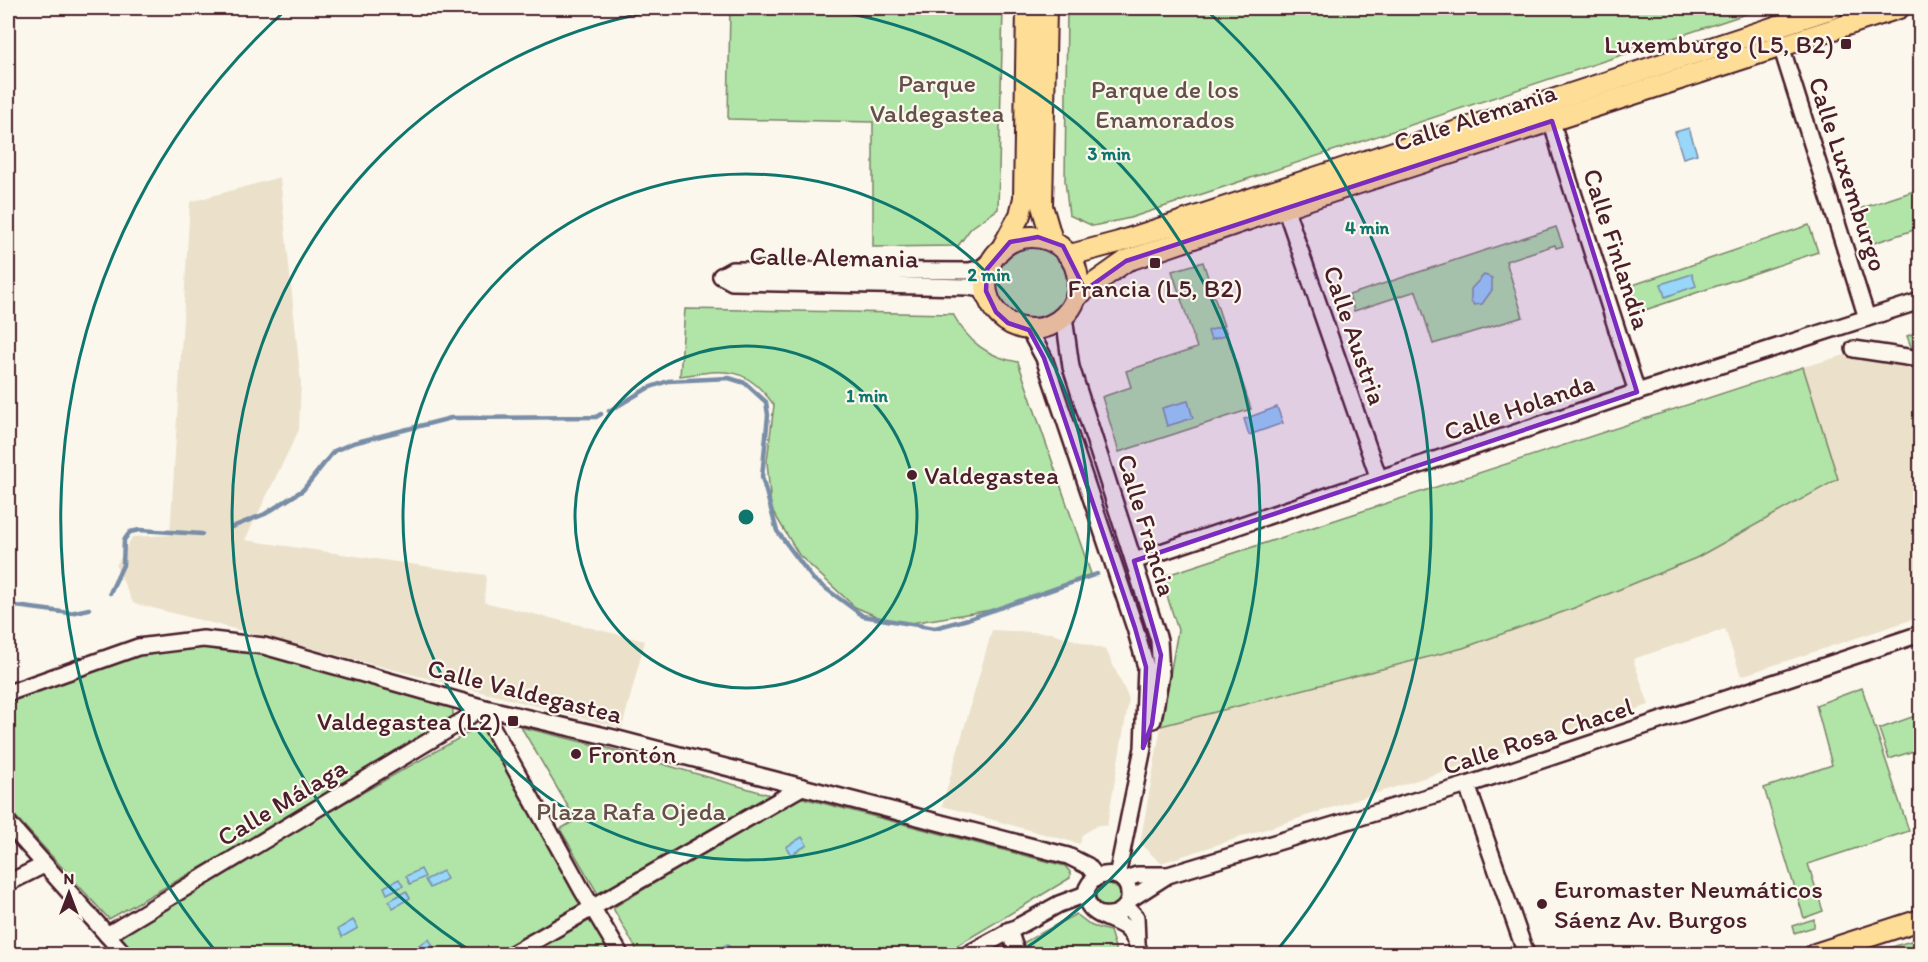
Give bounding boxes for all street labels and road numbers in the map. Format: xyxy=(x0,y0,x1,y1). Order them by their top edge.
street label: Calle Luxemburgo xyxy=(1801,73,1895,275)
street label: Calle Alemania xyxy=(1390,75,1561,158)
street label: Calle Finlandia xyxy=(1576,165,1658,334)
street label: Calle Alemania xyxy=(749,240,919,274)
street label: Calle Austria xyxy=(1316,261,1394,409)
street label: Calle Holanda xyxy=(1440,366,1598,448)
street label: Calle Francia xyxy=(1110,450,1184,600)
street label: Calle Valdegastea xyxy=(424,651,626,731)
street label: Calle Rosa Chacel xyxy=(1439,690,1637,782)
street label: Calle Málaga xyxy=(211,751,353,853)

